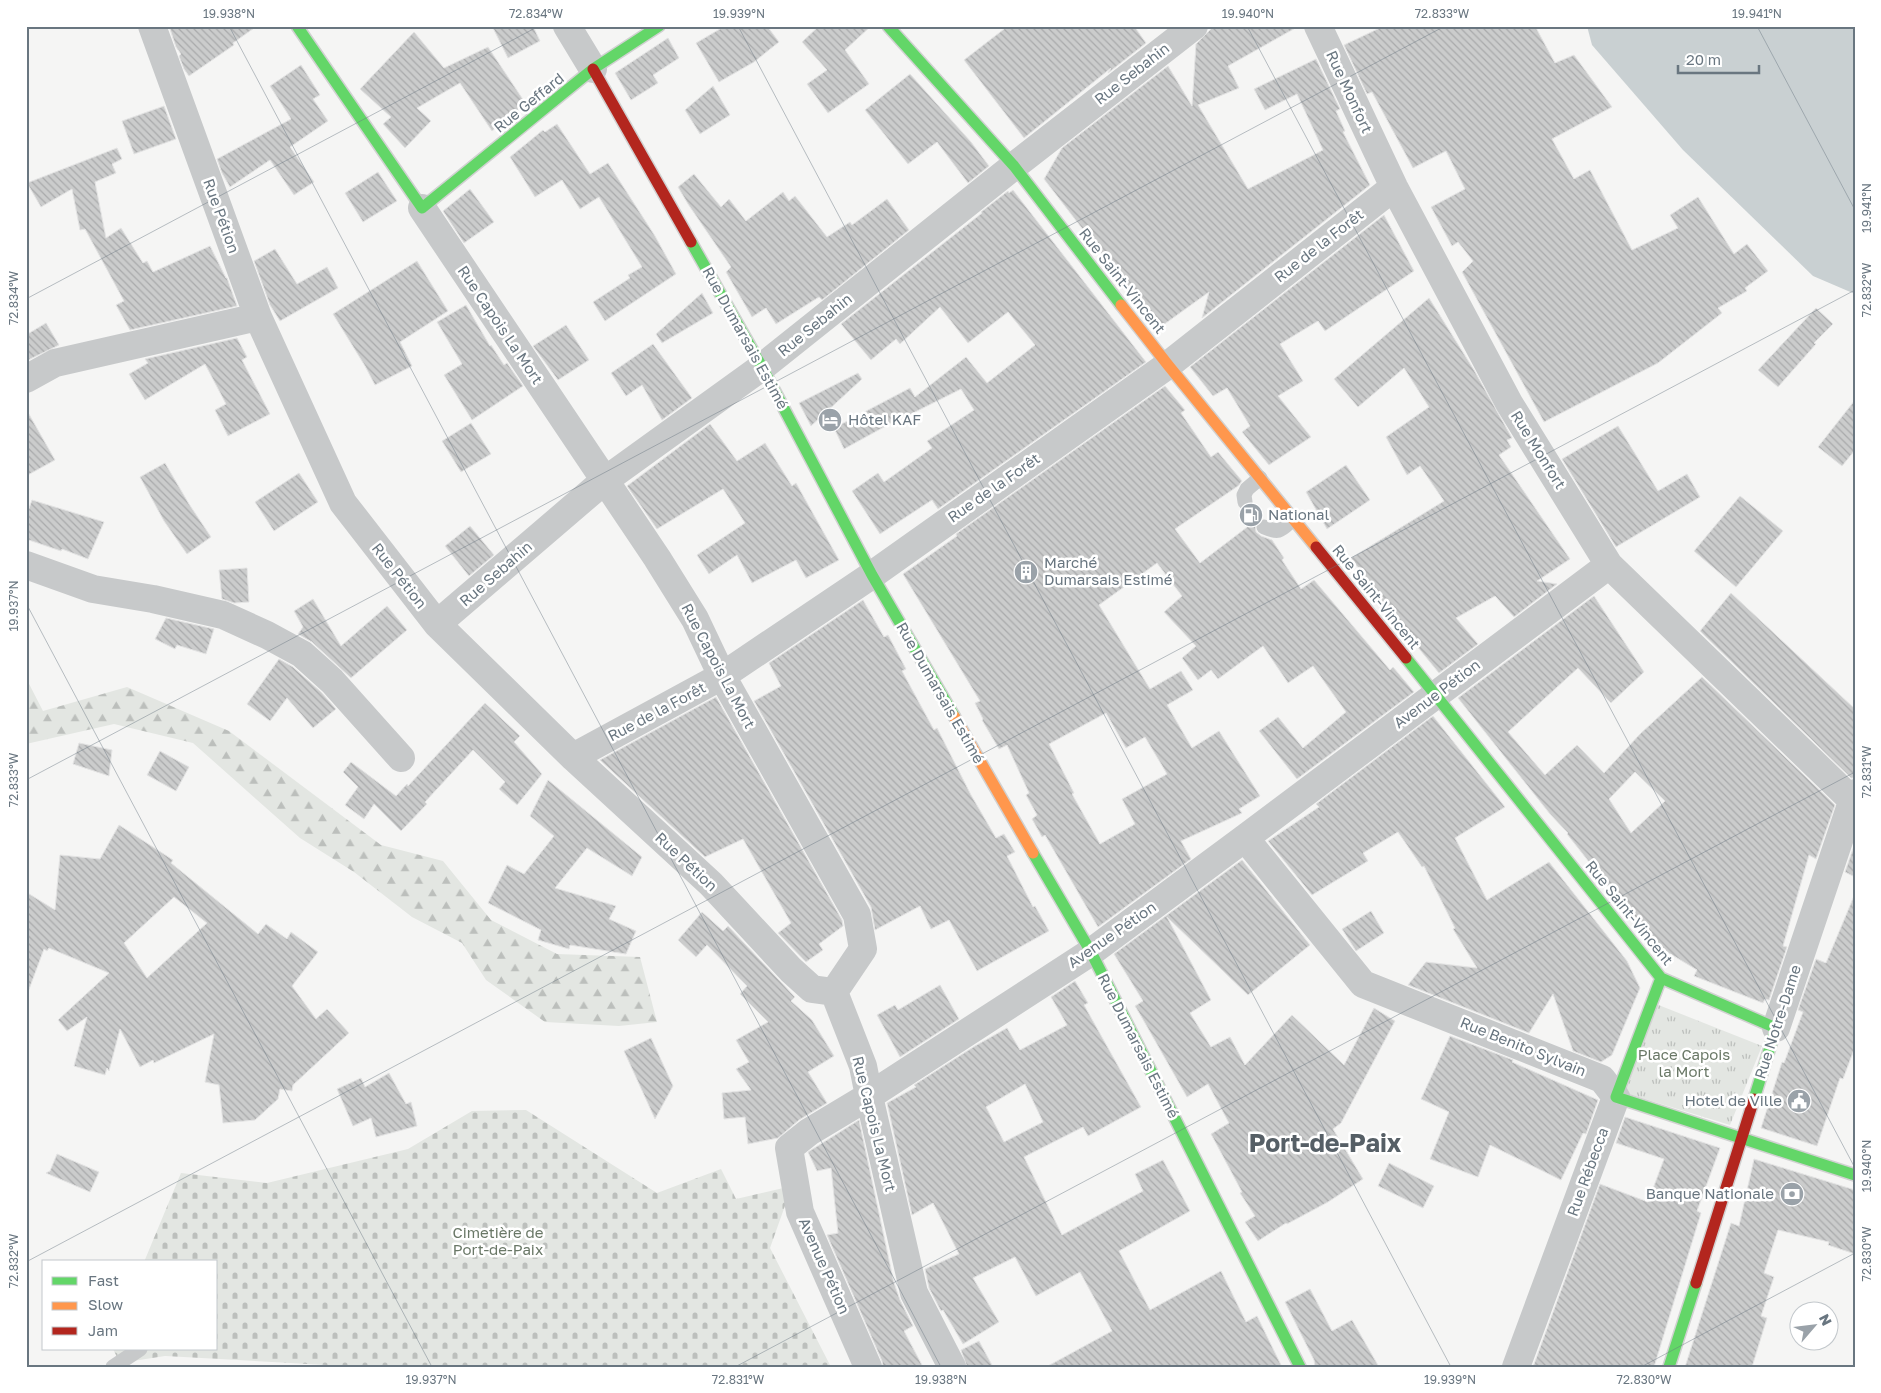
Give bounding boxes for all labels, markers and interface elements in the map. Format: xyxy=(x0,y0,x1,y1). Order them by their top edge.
text: 19.938°N xyxy=(203,6,255,21)
text: 72.834°W xyxy=(509,6,564,21)
text: 19.939°N xyxy=(713,6,765,21)
text: 19.940°N xyxy=(1222,6,1274,21)
text: 72.833°W xyxy=(1415,6,1470,21)
text: 19.941°N xyxy=(1732,6,1782,21)
street label: Rue Sebahin xyxy=(1090,38,1172,108)
scale bar xyxy=(1678,42,1760,74)
street label: Rue Monfort xyxy=(1323,47,1377,136)
text: 20 m xyxy=(1686,50,1721,68)
street label: Rue Geffard xyxy=(490,69,567,136)
street label: Rue Pétion xyxy=(200,176,244,255)
text: 19.941°N xyxy=(1859,183,1874,233)
street label: Rue de la Forêt xyxy=(1270,205,1367,286)
street label: Rue Saint-Vincent xyxy=(1076,224,1170,337)
street label: Rue Capois La Mort xyxy=(454,262,547,387)
text: 72.832°W xyxy=(1859,262,1874,317)
street label: Rue Dumarsais Estimé xyxy=(699,263,793,412)
text: 72.834°W xyxy=(6,270,21,325)
street label: Rue Sebahin xyxy=(774,289,855,360)
hotel icon: Hôtel KAF xyxy=(817,407,843,433)
street label: Rue Monfort xyxy=(1508,407,1570,492)
place label: Hôtel KAF xyxy=(848,410,921,428)
street label: Rue de la Forêt xyxy=(944,449,1043,526)
fuel station icon: National xyxy=(1238,502,1264,528)
place label: National xyxy=(1268,505,1329,523)
street label: Rue Sebahin xyxy=(456,537,535,610)
street label: Rue Pétion xyxy=(369,539,431,612)
street label: Rue Saint-Vincent xyxy=(1329,540,1424,652)
place label: Marché Dumarsais Estimé xyxy=(1044,553,1173,588)
building icon: Marché Dumarsais Estimé xyxy=(1013,559,1039,585)
text: 19.937°N xyxy=(6,580,21,632)
street label: Rue Capois La Mort xyxy=(678,600,759,731)
street label: Rue Dumarsais Estimé xyxy=(893,619,989,766)
street label: Avenue Pétion xyxy=(1390,655,1483,731)
street label: Rue de la Forêt xyxy=(604,678,709,744)
text: 72.831°W xyxy=(1859,745,1874,798)
text: 72.833°W xyxy=(6,752,21,807)
street label: Rue Pétion xyxy=(652,828,721,894)
street label: Rue Saint-Vincent xyxy=(1582,856,1677,968)
street label: Avenue Pétion xyxy=(1064,897,1159,971)
street label: Rue Notre-Dame xyxy=(1750,962,1804,1081)
street label: Rue Dumarsais Estimé xyxy=(1095,970,1183,1121)
street label: Rue Benito Sylvain xyxy=(1458,1013,1589,1080)
park label: Place Capois la Mort xyxy=(1638,1045,1730,1080)
street label: Rue Capois La Mort xyxy=(849,1054,901,1193)
public building icon: Hotel de Ville xyxy=(1786,1088,1812,1114)
place label: Hotel de Ville xyxy=(1684,1091,1782,1109)
street label: Rue Rébecca xyxy=(1563,1125,1611,1218)
district label: Port-de-Paix xyxy=(1249,1127,1402,1158)
text: 19.940°N xyxy=(1859,1140,1874,1192)
bank icon: Banque Nationale xyxy=(1779,1181,1805,1207)
place label: Banque Nationale xyxy=(1646,1184,1774,1202)
street label: Avenue Pétion xyxy=(796,1215,854,1316)
park label: Cimetière de Port-de-Paix xyxy=(453,1223,544,1258)
text: 72.830°W xyxy=(1859,1226,1874,1281)
text: 72.832°W xyxy=(6,1233,21,1288)
legend xyxy=(42,1260,218,1350)
text: Fast xyxy=(88,1271,119,1289)
text: Slow xyxy=(88,1295,123,1313)
north arrow xyxy=(1788,1300,1838,1350)
text: N xyxy=(1816,1311,1836,1328)
text: Jam xyxy=(88,1321,118,1339)
text: 19.937°N xyxy=(405,1372,457,1387)
text: 72.831°W xyxy=(712,1372,765,1387)
text: 19.938°N xyxy=(915,1372,967,1387)
text: 19.939°N xyxy=(1424,1372,1476,1387)
text: 72.830°W xyxy=(1617,1372,1672,1387)

